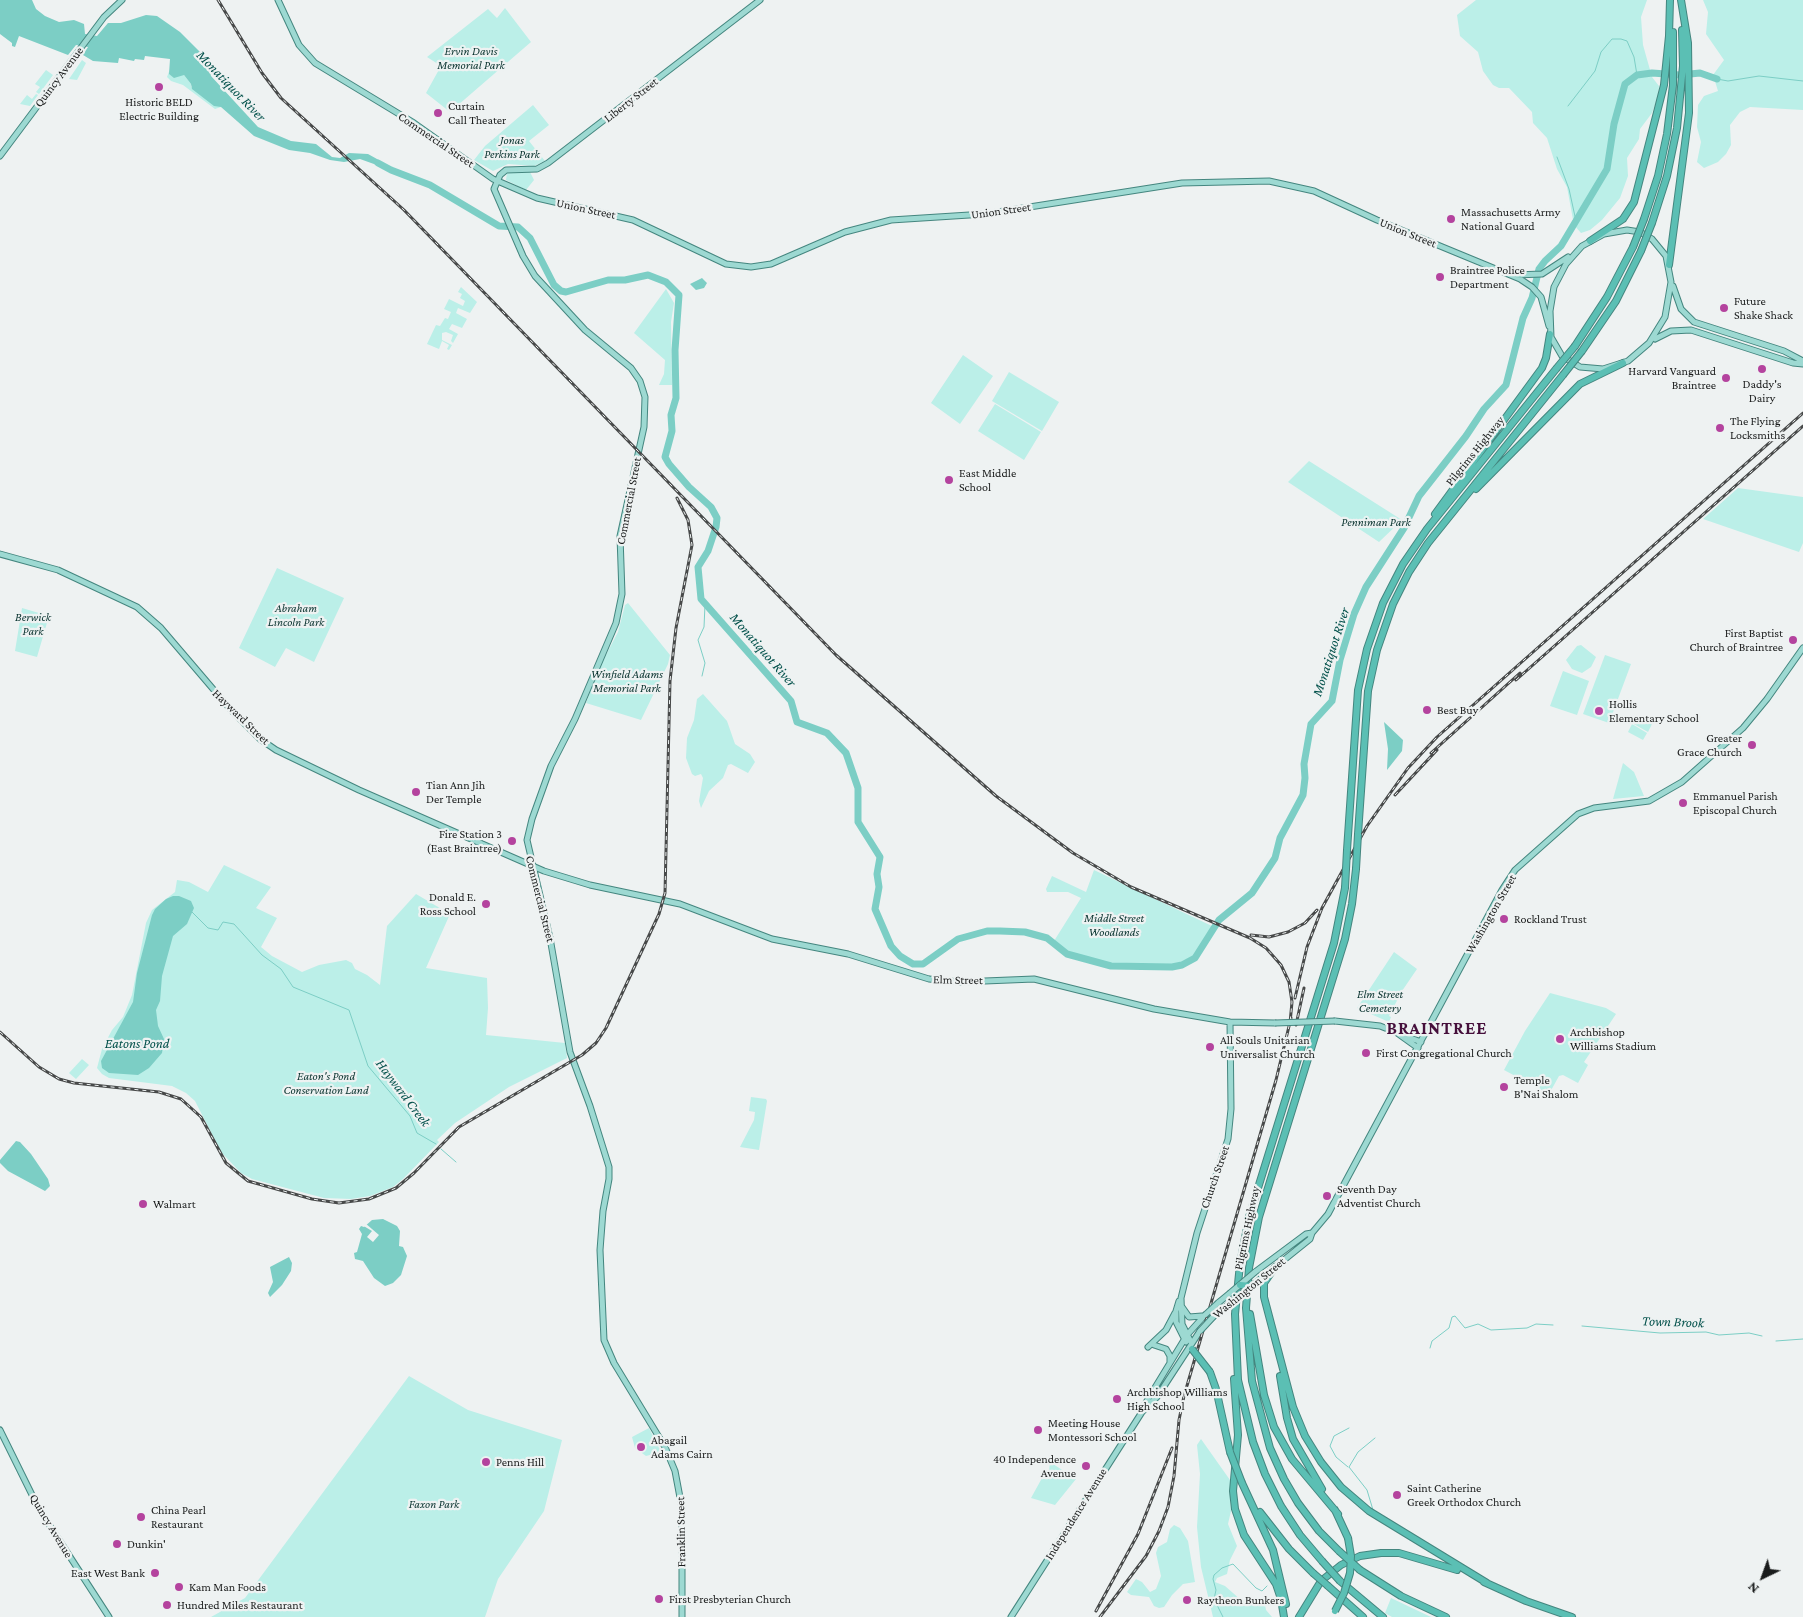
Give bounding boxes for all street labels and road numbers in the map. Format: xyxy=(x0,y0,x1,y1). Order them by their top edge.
street label: Quincy Avenue xyxy=(32,44,86,110)
street label: Liberty Street xyxy=(601,74,661,126)
street label: Commercial Street xyxy=(395,109,477,171)
street label: Union Street xyxy=(555,196,617,222)
street label: Union Street xyxy=(970,200,1032,222)
street label: Union Street xyxy=(1377,215,1439,251)
street label: Pilgrims Highway xyxy=(1443,413,1507,489)
street label: Commercial Street xyxy=(613,456,645,546)
street label: Hayward Street xyxy=(209,686,273,748)
street label: Commercial Street xyxy=(522,854,558,944)
street label: Washington Street xyxy=(1462,872,1520,956)
street label: Elm Street xyxy=(933,972,983,988)
street label: Church Street xyxy=(1198,1144,1232,1210)
street label: Pilgrims Highway xyxy=(1231,1185,1263,1271)
street label: Washington Street xyxy=(1210,1254,1288,1322)
street label: Independence Avenue xyxy=(1042,1465,1110,1563)
street label: Quincy Avenue xyxy=(26,1491,76,1561)
street label: Franklin Street xyxy=(673,1497,689,1567)

